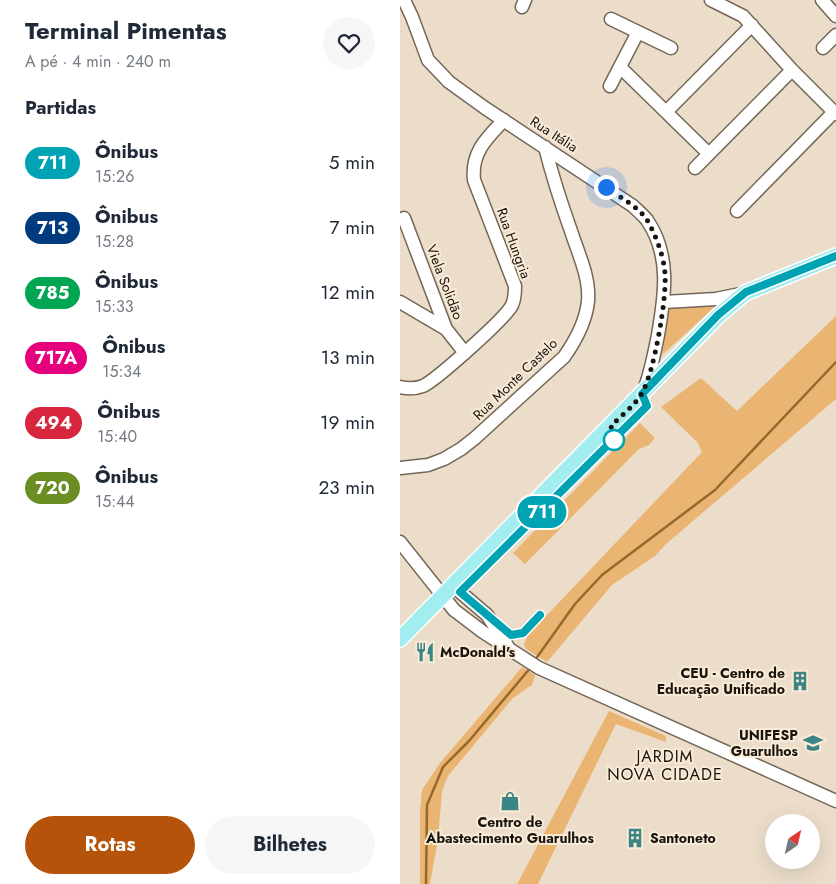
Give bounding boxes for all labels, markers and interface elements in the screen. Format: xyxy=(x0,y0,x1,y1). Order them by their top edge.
text: Terminal Pimentas xyxy=(25,13,227,48)
button: heart xyxy=(323,17,375,69)
text: A pé · 4 min · 240 m xyxy=(25,50,171,73)
text: Partidas xyxy=(25,94,96,121)
street label: Rua Itália xyxy=(526,111,582,157)
text: Ônibus xyxy=(95,138,158,165)
text: 5 min xyxy=(329,149,375,176)
text: 711 xyxy=(38,150,67,176)
text: 15:26 xyxy=(95,165,134,188)
your location xyxy=(594,175,619,200)
text: Ônibus xyxy=(95,203,158,230)
street label: Rua Hungria xyxy=(492,205,536,281)
text: 7 min xyxy=(330,214,375,241)
text: 713 xyxy=(37,215,68,241)
text: 15:28 xyxy=(95,230,134,253)
street label: Viela Solidão xyxy=(422,242,469,323)
text: Ônibus xyxy=(95,268,158,295)
text: 12 min xyxy=(320,279,375,306)
text: 785 xyxy=(36,280,69,306)
text: 15:33 xyxy=(95,295,134,318)
text: Ônibus xyxy=(102,333,165,360)
street label: Rua Monte Castelo xyxy=(468,333,562,425)
text: 13 min xyxy=(321,344,375,371)
text: 717A xyxy=(35,345,77,371)
text: 15:34 xyxy=(102,360,141,383)
text: Ônibus xyxy=(97,398,160,425)
text: 19 min xyxy=(320,409,375,436)
text: 494 xyxy=(35,410,72,436)
text: 15:40 xyxy=(97,425,137,448)
unlabelled marker xyxy=(603,429,625,451)
text: Ônibus xyxy=(95,463,158,490)
text: 23 min xyxy=(318,474,375,501)
text: 720 xyxy=(35,475,70,501)
text: 15:44 xyxy=(95,490,135,513)
line badge: 711 xyxy=(513,496,571,528)
text: 711 xyxy=(527,499,557,525)
restaurant icon: McDonald's xyxy=(414,641,436,663)
place label: McDonald's xyxy=(440,642,516,662)
place label: CEU - Centro de Educação Unificado xyxy=(657,663,785,699)
building icon: CEU - Centro de Educação Unificado xyxy=(789,670,811,692)
place label: UNIFESP Guarulhos xyxy=(731,725,799,761)
school or university icon: UNIFESP Guarulhos xyxy=(802,732,824,754)
district label: JARDIM NOVA CIDADE xyxy=(607,745,723,786)
shop icon: Centro de Abastecimento Guarulhos xyxy=(499,790,521,812)
place label: Centro de Abastecimento Guarulhos xyxy=(425,812,594,848)
north arrow xyxy=(765,814,820,869)
map controls xyxy=(765,814,820,869)
button: Rotas xyxy=(25,816,195,874)
button: Bilhetes xyxy=(205,816,375,874)
building icon: Santoneto xyxy=(624,827,646,849)
place label: Santoneto xyxy=(650,828,716,848)

